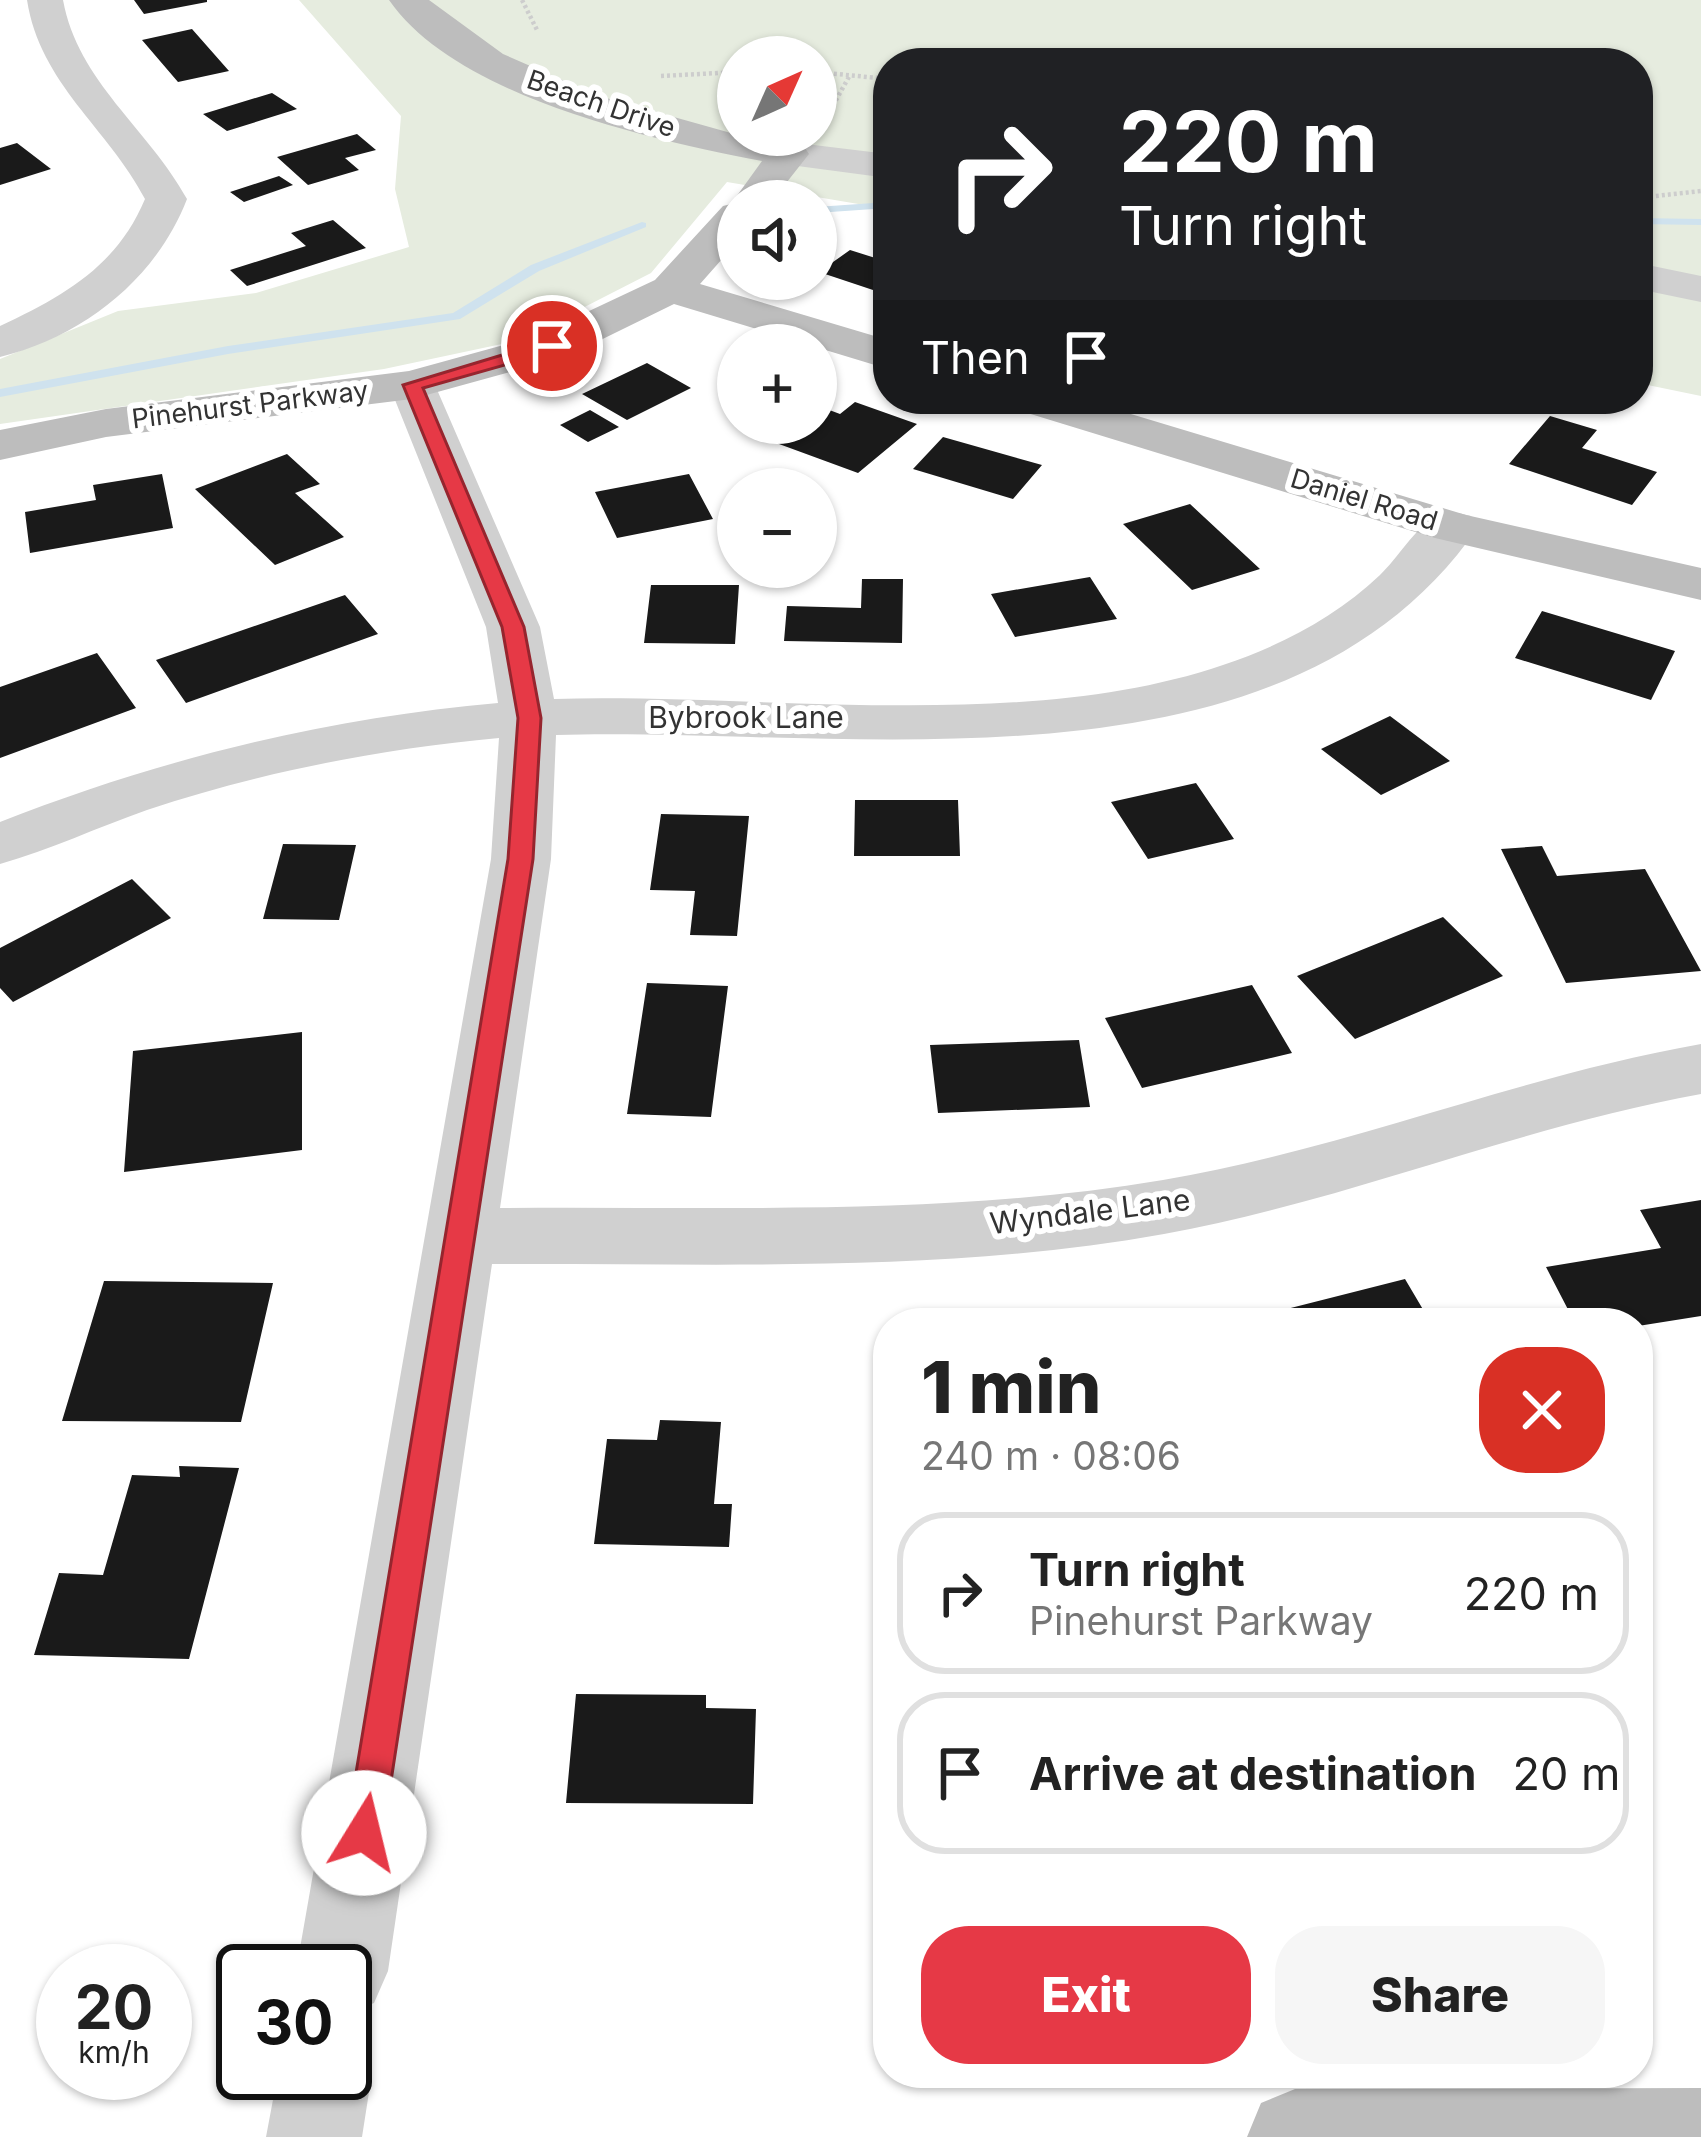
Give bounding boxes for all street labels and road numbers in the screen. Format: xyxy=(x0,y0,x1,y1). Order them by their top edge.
street label: Beach Drive xyxy=(523,63,680,144)
street label: Pinehurst Parkway xyxy=(130,374,370,435)
street label: Daniel Road xyxy=(1287,462,1442,538)
street label: Bybrook Lane xyxy=(648,699,844,735)
street label: Wyndale Lane xyxy=(988,1181,1192,1241)

